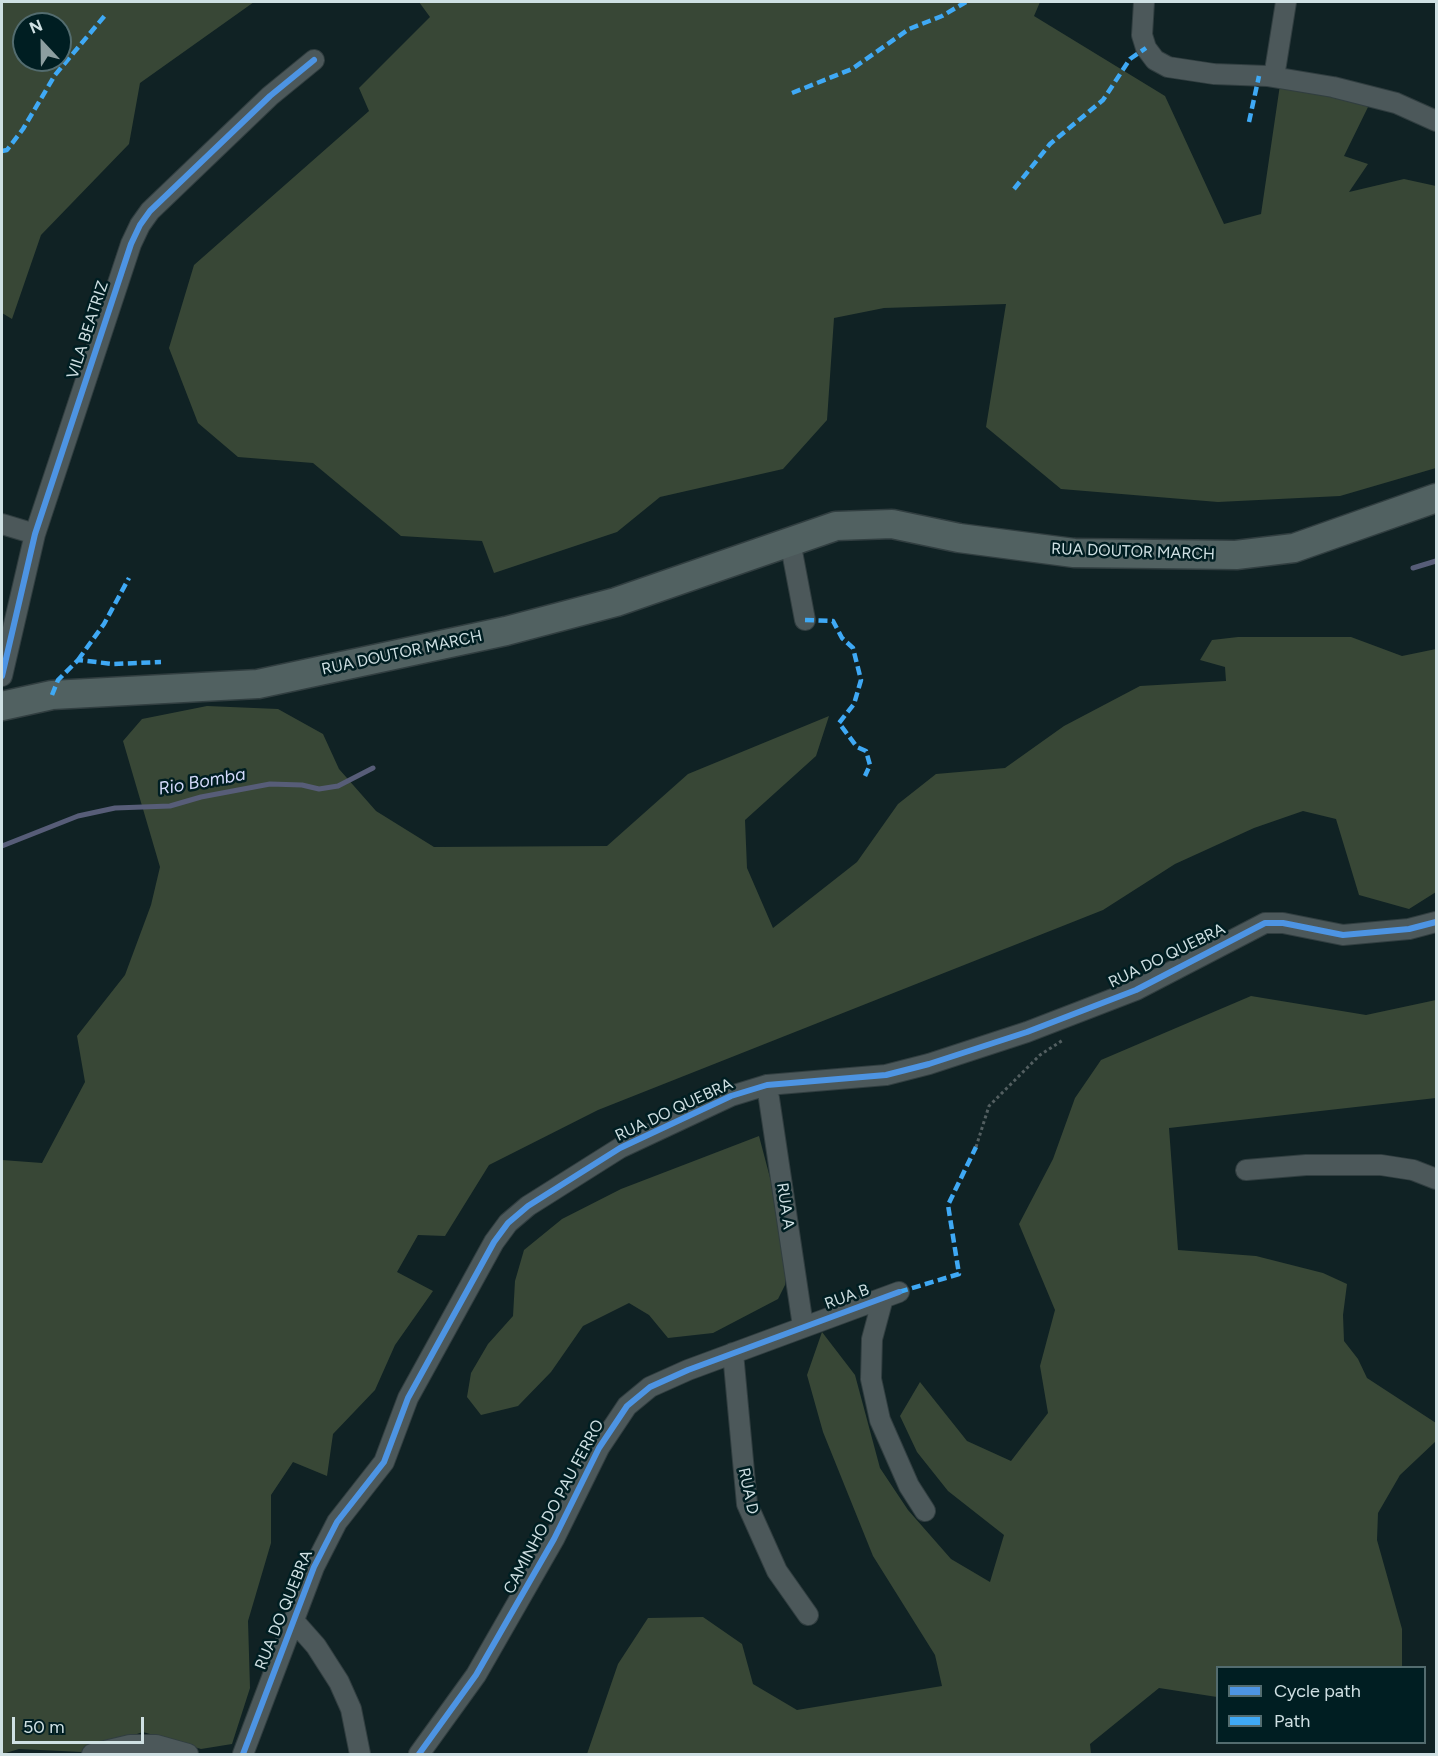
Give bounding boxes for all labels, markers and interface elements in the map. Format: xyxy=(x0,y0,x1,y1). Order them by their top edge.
north arrow xyxy=(12,12,72,72)
text: N xyxy=(27,16,45,38)
street label: VILA BEATRIZ xyxy=(63,279,113,381)
street label: RUA DOUTOR MARCH xyxy=(1051,540,1215,564)
street label: RUA DOUTOR MARCH xyxy=(320,627,484,679)
water label: Rio Bomba xyxy=(157,764,247,800)
street label: RUA DO QUEBRA xyxy=(1106,919,1228,993)
street label: RUA DO QUEBRA xyxy=(612,1074,736,1146)
street label: RUA A xyxy=(772,1181,798,1231)
street label: RUA B xyxy=(822,1280,872,1314)
street label: CAMINHO DO PAU FERRO xyxy=(500,1417,608,1597)
street label: RUA D xyxy=(734,1466,762,1516)
street label: RUA DO QUEBRA xyxy=(251,1547,317,1673)
legend xyxy=(1216,1666,1426,1744)
text: Cycle path xyxy=(1274,1680,1361,1702)
scale bar xyxy=(15,1705,147,1743)
text: Path xyxy=(1274,1710,1310,1732)
text: 50 m xyxy=(23,1716,65,1738)

